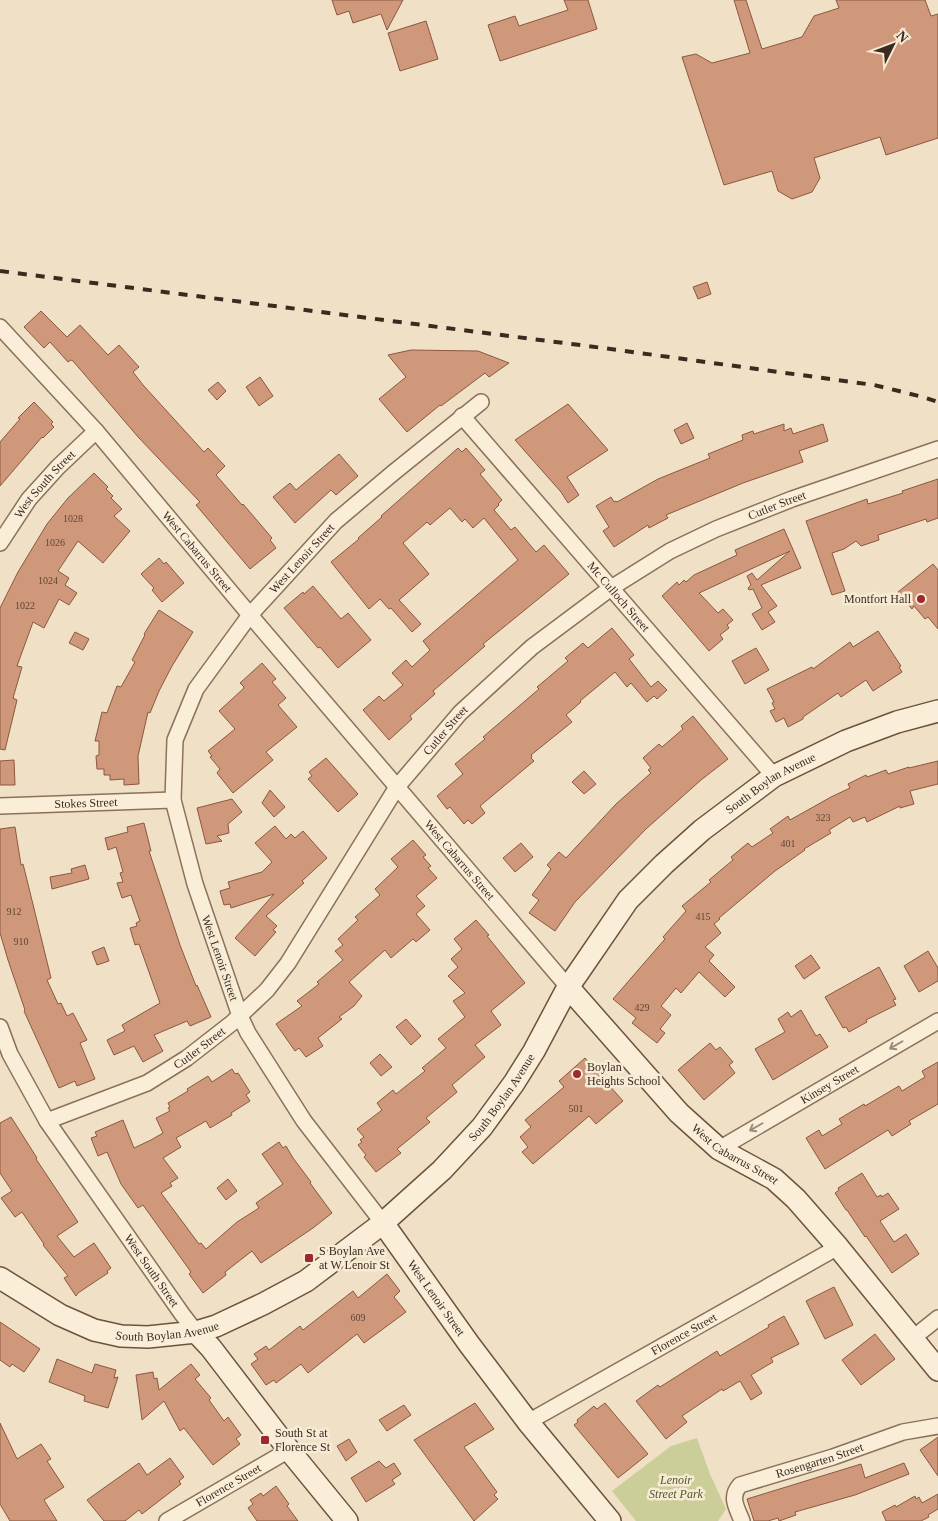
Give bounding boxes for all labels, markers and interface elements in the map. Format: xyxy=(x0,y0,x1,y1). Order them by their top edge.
north arrow xyxy=(868,20,918,70)
text: N xyxy=(893,28,911,45)
street label: West South Street xyxy=(11,447,79,521)
street label: Cutler Street xyxy=(746,488,808,523)
street label: West Cabarrus Street xyxy=(159,508,235,596)
house number: 1028 xyxy=(63,513,83,524)
street label: West Lenoir Street xyxy=(266,520,338,596)
house number: 1026 xyxy=(45,537,65,548)
street label: Mc Culloch Street xyxy=(584,559,653,635)
house number: 1024 xyxy=(38,575,58,586)
place label: Montfort Hall xyxy=(844,592,912,606)
marker: Montfort Hall xyxy=(915,593,927,605)
house number: 1022 xyxy=(15,600,35,611)
street label: Cutler Street xyxy=(420,702,471,758)
street label: South Boylan Avenue xyxy=(723,750,818,817)
street label: Stokes Street xyxy=(54,795,118,811)
house number: 323 xyxy=(816,812,831,823)
street label: West Cabarrus Street xyxy=(421,817,498,904)
house number: 401 xyxy=(781,838,796,849)
house number: 912 xyxy=(7,906,22,917)
house number: 415 xyxy=(696,911,711,922)
street label: West Lenoir Street xyxy=(199,913,241,1003)
house number: 910 xyxy=(14,936,29,947)
house number: 429 xyxy=(635,1002,650,1013)
street label: Cutler Street xyxy=(171,1024,228,1072)
one-way arrow xyxy=(889,1041,903,1051)
street label: South Boylan Avenue xyxy=(465,1051,538,1144)
place label: Boylan Heights School xyxy=(587,1060,661,1088)
street label: Kinsey Street xyxy=(798,1062,862,1107)
marker: Boylan Heights School xyxy=(571,1068,583,1080)
house number: 501 xyxy=(569,1103,584,1114)
street label: West Cabarrus Street xyxy=(689,1121,782,1187)
one-way arrow xyxy=(749,1123,763,1133)
street label: West South Street xyxy=(121,1232,182,1310)
place label: S Boylan Ave at W Lenoir St xyxy=(319,1244,390,1272)
marker: S Boylan Ave at W Lenoir St xyxy=(303,1252,315,1264)
street label: West Lenoir Street xyxy=(405,1257,468,1339)
street label: Florence Street xyxy=(649,1310,720,1358)
house number: 609 xyxy=(351,1312,366,1323)
street label: South Boylan Avenue xyxy=(114,1318,221,1344)
place label: South St at Florence St xyxy=(275,1426,331,1454)
marker: South St at Florence St xyxy=(259,1434,271,1446)
street label: Rosengarten Street xyxy=(774,1440,866,1481)
street label: Florence Street xyxy=(193,1461,264,1510)
park label: Lenoir Street Park xyxy=(649,1473,704,1501)

